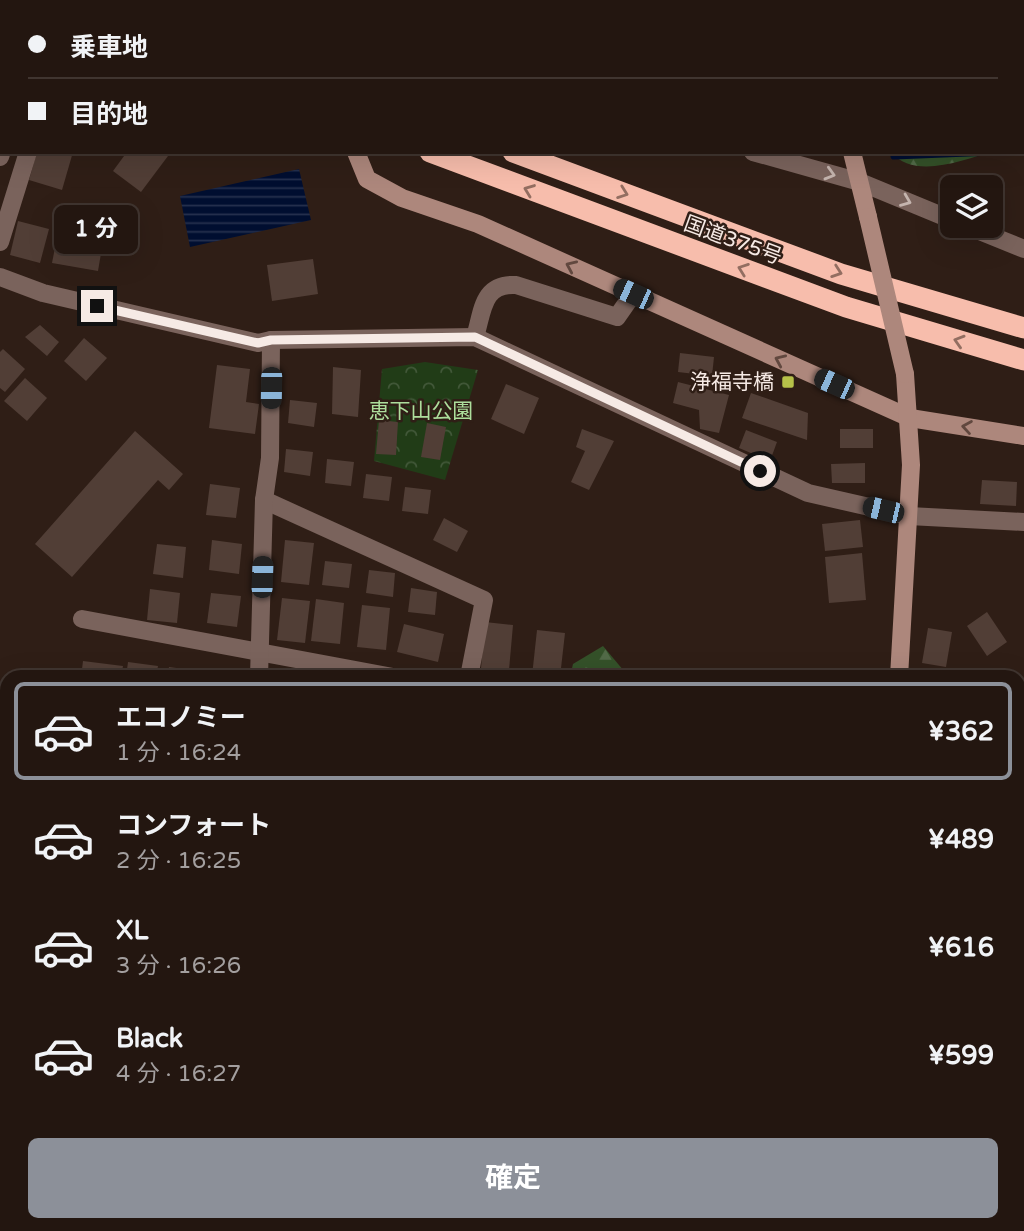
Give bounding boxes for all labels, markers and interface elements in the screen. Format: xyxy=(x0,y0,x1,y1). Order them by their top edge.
text: 乗車地 xyxy=(70,32,148,63)
text: 目的地 xyxy=(70,99,148,130)
one-way arrow xyxy=(824,166,836,180)
map controls xyxy=(940,175,1003,238)
button: layers xyxy=(940,175,1003,238)
one-way arrow xyxy=(524,185,536,199)
one-way arrow xyxy=(617,185,629,199)
one-way arrow xyxy=(899,193,911,207)
callout: 1 分 xyxy=(55,204,139,254)
street label: 国道375号 xyxy=(680,211,785,270)
text: 1 分 xyxy=(74,215,118,243)
one-way arrow xyxy=(566,260,578,274)
one-way arrow xyxy=(737,264,749,278)
one-way arrow xyxy=(830,264,842,278)
car xyxy=(610,276,657,312)
route end xyxy=(81,290,113,322)
one-way arrow xyxy=(953,334,965,349)
one-way arrow xyxy=(775,354,788,368)
car xyxy=(811,366,858,402)
car xyxy=(261,367,282,409)
place label: 浄福寺橋 xyxy=(690,370,774,395)
marker: 浄福寺橋 xyxy=(780,374,796,390)
park label: 恵下山公園 xyxy=(369,399,474,424)
one-way arrow xyxy=(961,420,973,435)
route start xyxy=(744,455,776,487)
car xyxy=(861,495,906,525)
car xyxy=(251,556,274,598)
icon: car xyxy=(32,700,95,763)
text: エコノミー xyxy=(116,702,246,733)
text: ¥362 xyxy=(928,716,994,747)
text: 1 分 · 16:24 xyxy=(116,739,241,767)
icon: car xyxy=(32,808,95,871)
text: コンフォート xyxy=(116,810,271,841)
text: ¥489 xyxy=(928,824,994,855)
text: 2 分 · 16:25 xyxy=(116,847,241,875)
text: XL xyxy=(116,915,148,946)
icon: car xyxy=(32,916,95,979)
text: ¥616 xyxy=(928,932,994,963)
text: 3 分 · 16:26 xyxy=(116,952,241,980)
text: Black xyxy=(116,1023,183,1054)
icon: car xyxy=(32,1024,95,1087)
text: ¥599 xyxy=(928,1040,994,1071)
text: 4 分 · 16:27 xyxy=(116,1060,241,1088)
button: 確定 xyxy=(28,1138,998,1218)

